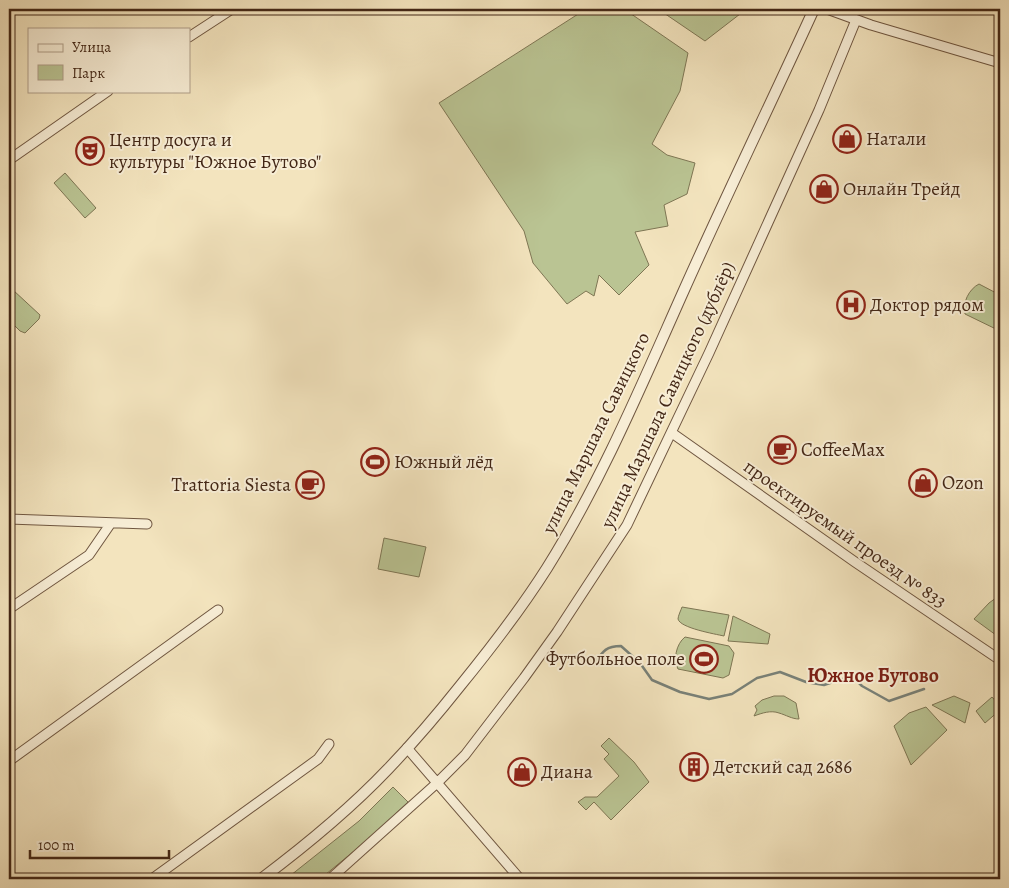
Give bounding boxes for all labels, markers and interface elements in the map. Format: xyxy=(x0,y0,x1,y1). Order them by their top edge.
legend xyxy=(28,28,190,92)
text: Улица xyxy=(72,37,111,57)
text: Парк xyxy=(72,63,105,83)
shop icon: Натали xyxy=(832,124,862,154)
place label: Натали xyxy=(866,126,926,152)
place label: Центр досуга и культуры "Южное Бутово" xyxy=(109,127,322,175)
theatre icon: Центр досуга и культуры "Южное Бутово" xyxy=(75,136,105,166)
shop icon: Онлайн Трейд xyxy=(809,174,839,204)
place label: Онлайн Трейд xyxy=(843,176,960,202)
street label: улица Маршала Савицкого (дублёр) xyxy=(596,258,740,532)
hospital icon: Доктор рядом xyxy=(836,290,866,320)
place label: Доктор рядом xyxy=(870,292,984,318)
street label: улица Маршала Савицкого xyxy=(537,329,655,537)
cafe icon: CoffeeMax xyxy=(767,435,797,465)
place label: CoffeeMax xyxy=(801,437,884,463)
sports icon: Южный лёд xyxy=(360,447,390,477)
place label: Южный лёд xyxy=(394,449,493,475)
street label: проектируемый проезд № 833 xyxy=(738,454,952,614)
shop icon: Ozon xyxy=(908,468,938,498)
cafe icon: Trattoria Siesta xyxy=(295,470,325,500)
place label: Ozon xyxy=(942,470,984,496)
place label: Trattoria Siesta xyxy=(171,472,291,498)
sports icon: Футбольное поле xyxy=(689,644,719,674)
place label: Футбольное поле xyxy=(546,646,685,672)
district label: Южное Бутово xyxy=(807,662,939,689)
building icon: Детский сад 2686 xyxy=(679,752,709,782)
place label: Детский сад 2686 xyxy=(713,754,852,780)
shop icon: Диана xyxy=(507,757,537,787)
place label: Диана xyxy=(541,759,593,785)
scale bar xyxy=(30,828,169,860)
text: 100 m xyxy=(38,835,75,855)

